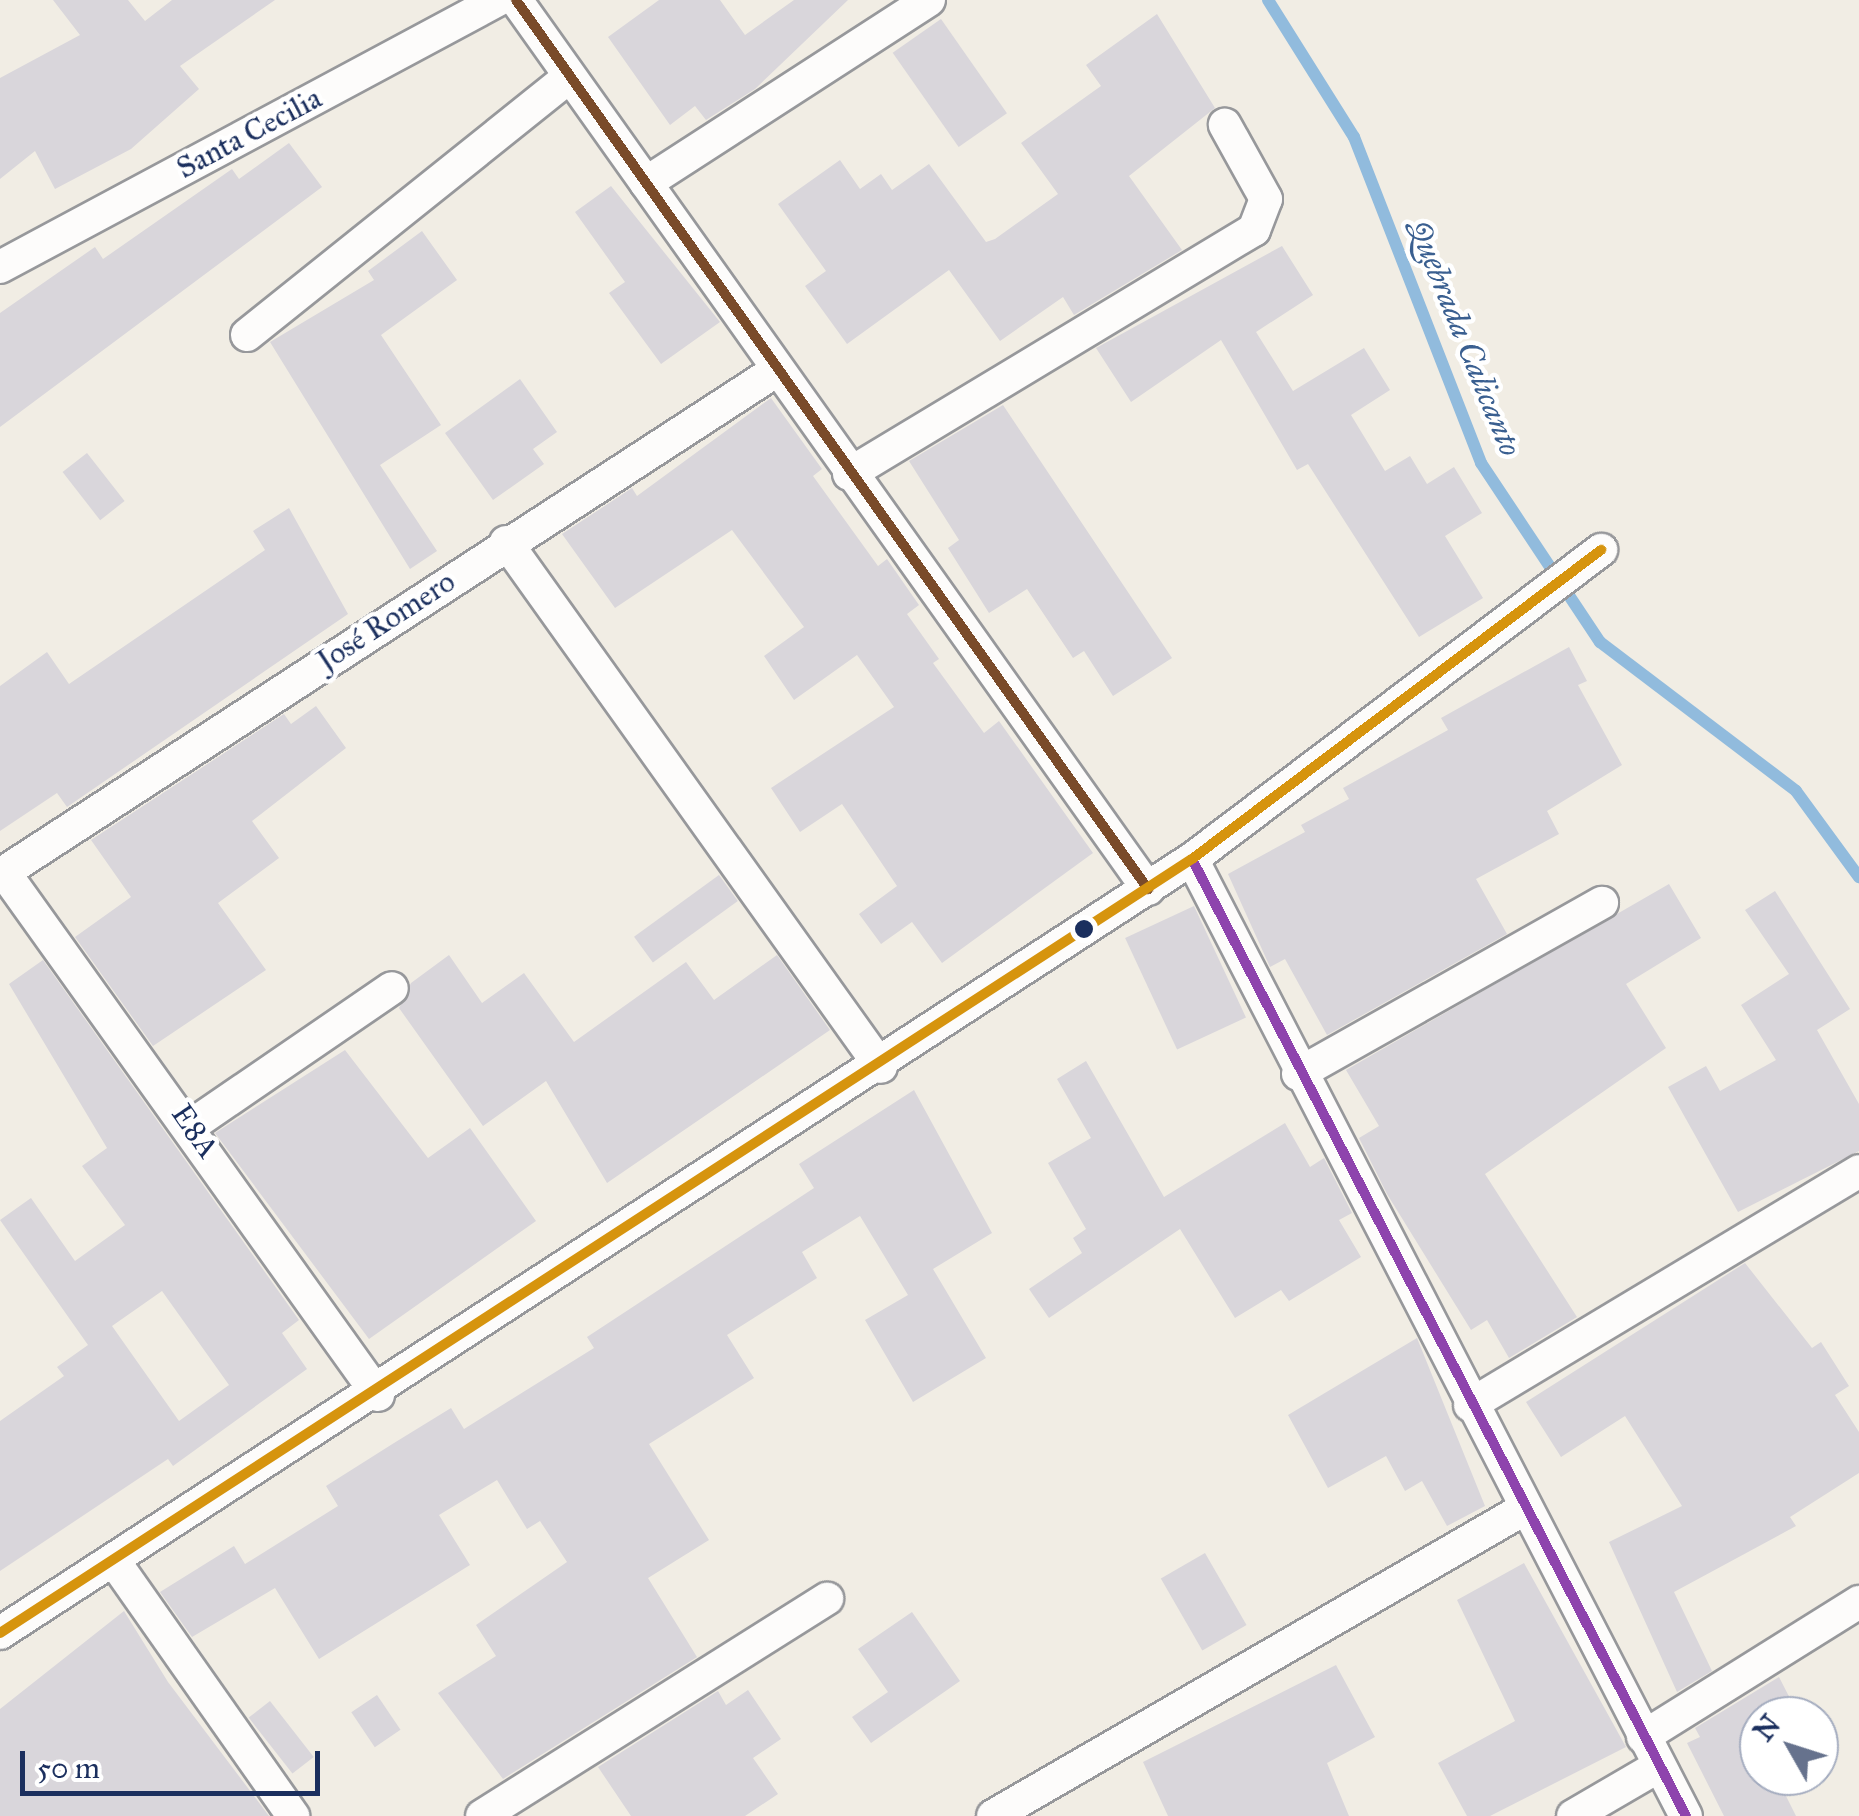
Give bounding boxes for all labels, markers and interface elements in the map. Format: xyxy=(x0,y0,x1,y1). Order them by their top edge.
street label: Santa Cecilia xyxy=(171,80,327,186)
water label: Quebrada Calicanto xyxy=(1399,214,1529,462)
street label: José Romero xyxy=(310,563,462,679)
unlabelled marker xyxy=(1074,919,1094,939)
street label: E8A xyxy=(164,1097,226,1165)
north arrow xyxy=(1739,1696,1839,1796)
text: N xyxy=(1746,1708,1788,1748)
scale bar xyxy=(25,1731,325,1793)
text: 50 m xyxy=(37,1750,100,1786)

